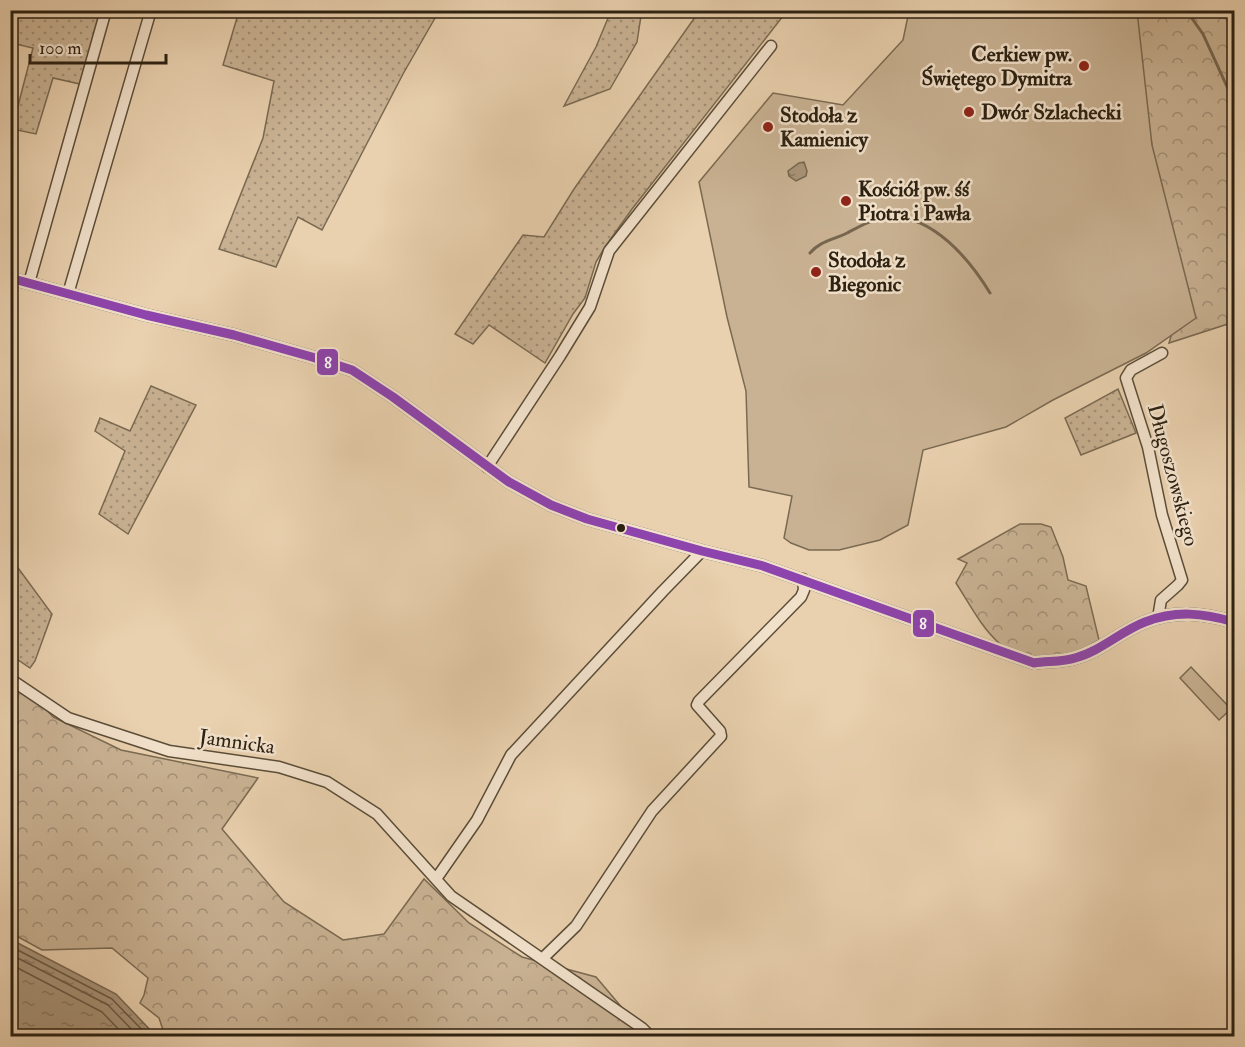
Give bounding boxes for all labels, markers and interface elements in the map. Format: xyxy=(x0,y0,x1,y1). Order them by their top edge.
scale bar xyxy=(30,27,166,65)
text: 100 m xyxy=(39,37,82,60)
place label: Cerkiew pw. Świętego Dymitra xyxy=(921,41,1073,92)
marker: Cerkiew pw. Świętego Dymitra xyxy=(1077,59,1091,73)
place label: Dwór Szlachecki xyxy=(981,99,1122,126)
place label: Stodoła z Kamienicy xyxy=(780,102,869,153)
marker: Dwór Szlachecki xyxy=(962,105,976,119)
marker: Stodoła z Kamienicy xyxy=(761,120,775,134)
place label: Kościół pw. śś Piotra i Pawła xyxy=(858,176,972,227)
marker: Kościół pw. śś Piotra i Pawła xyxy=(839,194,853,208)
place label: Stodoła z Biegonic xyxy=(828,247,906,298)
marker: Stodoła z Biegonic xyxy=(809,265,823,279)
line badge: 8 xyxy=(316,348,339,376)
text: 8 xyxy=(324,353,332,373)
street label: Długoszowskiego xyxy=(1141,401,1205,549)
unlabelled marker xyxy=(615,522,627,534)
line badge: 8 xyxy=(912,609,935,638)
text: 8 xyxy=(919,614,927,634)
street label: Jamnicka xyxy=(196,723,277,761)

